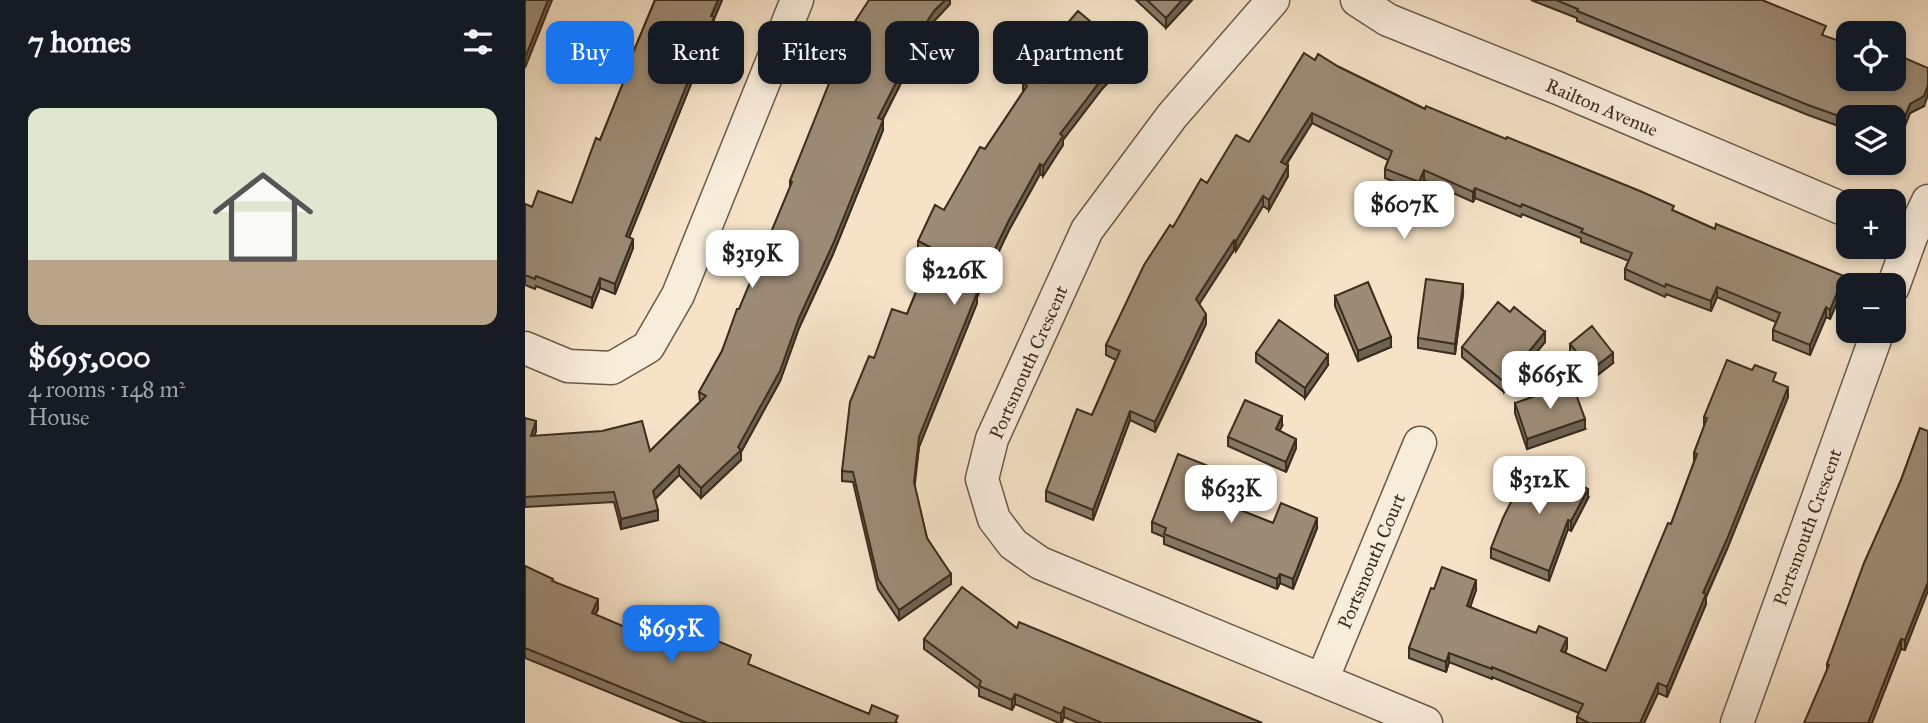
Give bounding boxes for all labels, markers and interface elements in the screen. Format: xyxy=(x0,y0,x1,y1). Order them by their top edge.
chip: Buy xyxy=(546,21,634,84)
chip: Rent xyxy=(648,21,744,84)
chip: Filters xyxy=(758,21,871,84)
chip: New xyxy=(885,21,979,84)
chip: Apartment xyxy=(993,21,1148,84)
map controls xyxy=(1836,21,1906,343)
button: locate xyxy=(1836,21,1906,91)
icon: filters xyxy=(459,23,497,61)
text: 7 homes xyxy=(28,24,131,60)
street label: Railton Avenue xyxy=(1542,74,1661,141)
button: layers xyxy=(1836,105,1906,175)
icon: home xyxy=(200,154,326,280)
pin: $607K xyxy=(1355,182,1453,241)
button: + xyxy=(1836,189,1906,259)
text: $607K xyxy=(1370,190,1438,218)
pin: $319K xyxy=(703,230,801,290)
text: $319K xyxy=(722,239,782,267)
pin: $226K xyxy=(905,247,1003,307)
text: $226K xyxy=(922,256,986,284)
button: − xyxy=(1836,273,1906,343)
street label: Portsmouth Crescent xyxy=(984,282,1073,443)
text: $695,000 xyxy=(28,339,151,375)
pin: $665K xyxy=(1501,352,1599,411)
text: $665K xyxy=(1518,360,1582,388)
text: 4 rooms · 148 m² xyxy=(28,375,185,403)
text: House xyxy=(28,403,90,431)
street label: Portsmouth Crescent xyxy=(1768,445,1847,609)
pin: $312K xyxy=(1490,456,1588,516)
text: $312K xyxy=(1509,465,1569,493)
pin: $633K xyxy=(1182,466,1280,525)
text: $633K xyxy=(1201,474,1261,502)
street label: Portsmouth Court xyxy=(1333,490,1410,632)
pin: $695K xyxy=(622,606,720,665)
text: $695K xyxy=(639,614,703,642)

